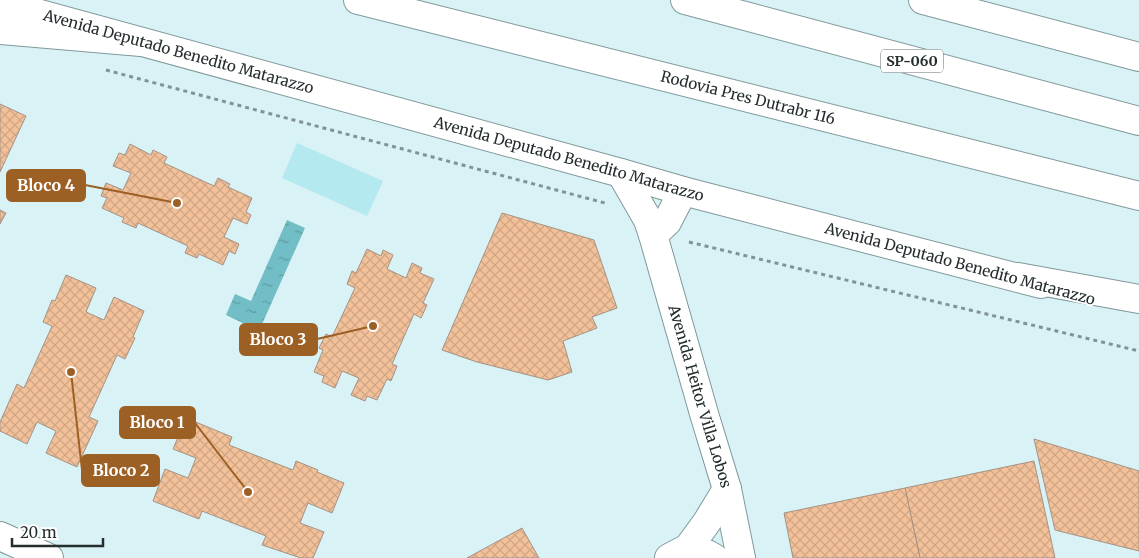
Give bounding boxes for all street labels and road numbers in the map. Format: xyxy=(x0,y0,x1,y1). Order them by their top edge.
street label: Avenida Deputado Benedito Matarazzo xyxy=(40,5,316,97)
road number: SP-060 xyxy=(881,49,943,72)
street label: Rodovia Pres Dutrabr 116 xyxy=(659,66,837,128)
street label: Avenida Deputado Benedito Matarazzo xyxy=(431,112,706,205)
street label: Avenida Deputado Benedito Matarazzo xyxy=(822,218,1098,309)
street label: Avenida Heitor Villa Lobos xyxy=(664,302,736,490)

